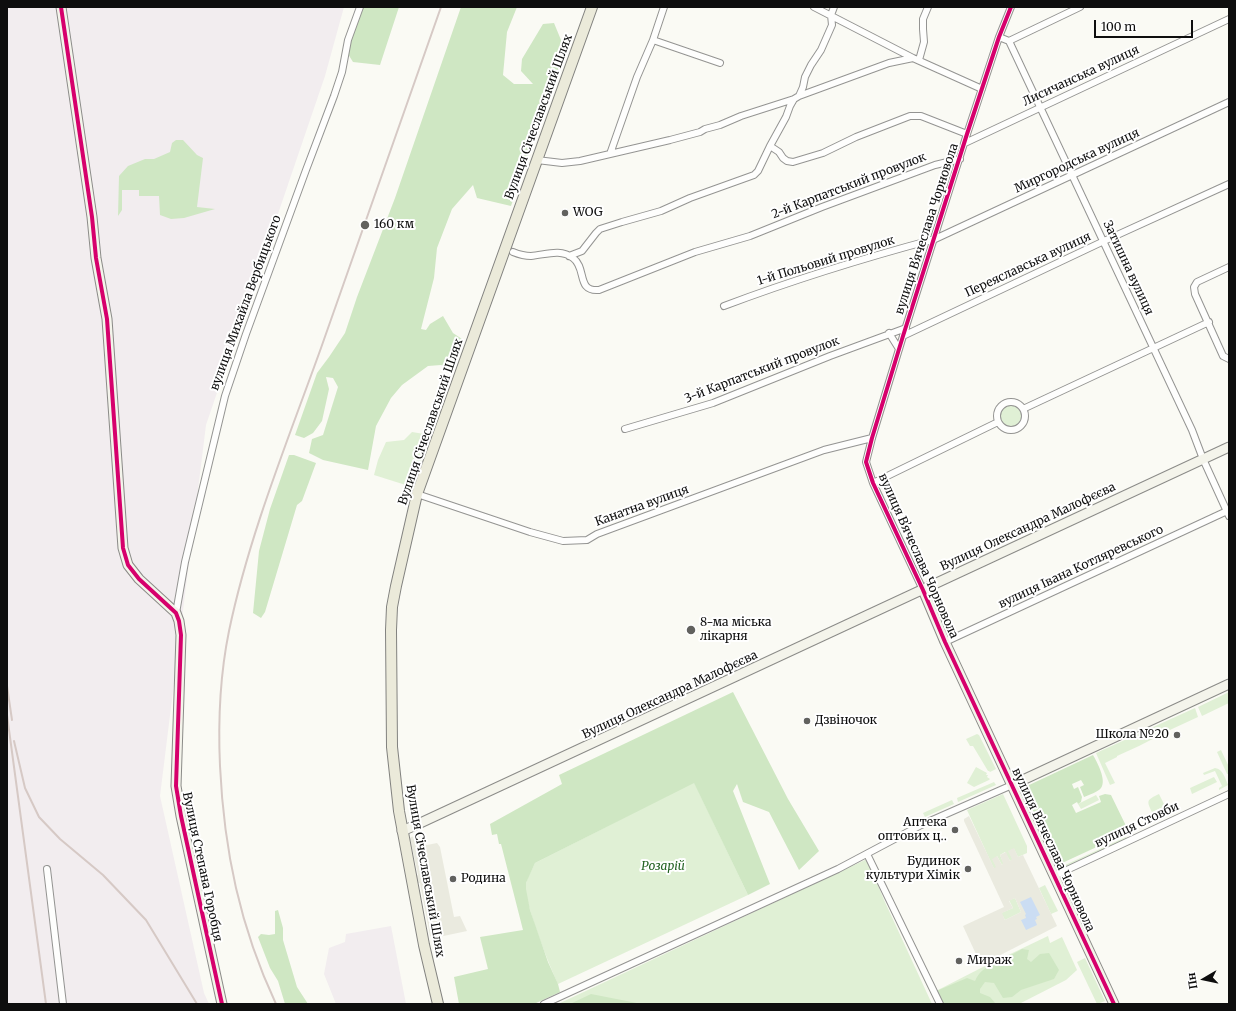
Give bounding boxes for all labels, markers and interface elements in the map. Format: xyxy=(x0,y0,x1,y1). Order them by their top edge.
scale bar xyxy=(1096,12,1195,38)
text: 100 m xyxy=(1101,19,1136,34)
street label: Вулиця Січеславський Шлях xyxy=(502,32,576,202)
street label: Лисичанська вулиця xyxy=(1020,43,1142,109)
street label: Миргородська вулиця xyxy=(1012,126,1142,196)
street label: вулиця Вʼячеслава Чорновола xyxy=(892,142,962,316)
street label: 2-й Карпатський провулок xyxy=(770,150,928,222)
place label: WOG xyxy=(573,206,603,220)
marker: WOG xyxy=(560,208,570,218)
street label: вулиця Михайла Вербицького xyxy=(208,213,284,393)
place label: 160 км xyxy=(374,218,414,232)
marker: 160 км xyxy=(359,219,371,231)
street label: Затишна вулиця xyxy=(1100,219,1156,317)
street label: Переяславська вулиця xyxy=(963,229,1093,301)
street label: 1-й Польовий провулок xyxy=(756,233,896,289)
street label: 3-й Карпатський провулок xyxy=(683,334,841,406)
street label: Вулиця Січеславський Шлях xyxy=(396,337,466,507)
street label: вулиця Вʼячеслава Чорновола xyxy=(875,471,961,641)
street label: Вулиця Олександра Малофєєва xyxy=(938,480,1118,574)
street label: Канатна вулиця xyxy=(593,482,691,530)
street label: вулиця Івана Котляревського xyxy=(996,522,1166,612)
place label: 8-ма міська лікарня xyxy=(700,616,771,644)
marker: 8-ма міська лікарня xyxy=(685,624,697,636)
street label: Вулиця Олександра Малофєєва xyxy=(580,648,760,742)
place label: Дзвіночок xyxy=(815,714,877,728)
marker: Дзвіночок xyxy=(802,716,812,726)
place label: Школа №20 xyxy=(1095,728,1169,742)
marker: Школа №20 xyxy=(1172,730,1182,740)
street label: вулиця Вʼячеслава Чорновола xyxy=(1009,766,1097,934)
street label: Вулиця Січеславський Шлях xyxy=(403,784,447,958)
street label: Вулиця Степана Горобця xyxy=(179,791,225,943)
street label: вулиця Стовби xyxy=(1093,799,1181,851)
place label: Аптека оптових ц‥ xyxy=(878,816,947,844)
marker: Аптека оптових ц‥ xyxy=(950,825,960,835)
place label: Будинок культури Хімік xyxy=(866,855,960,883)
park label: Розарій xyxy=(641,860,685,874)
marker: Будинок культури Хімік xyxy=(963,864,973,874)
place label: Родина xyxy=(461,872,506,886)
marker: Родина xyxy=(448,874,458,884)
place label: Мираж xyxy=(967,954,1012,968)
marker: Мираж xyxy=(954,956,964,966)
north arrow xyxy=(1184,959,1224,999)
text: Пн xyxy=(1184,972,1200,990)

